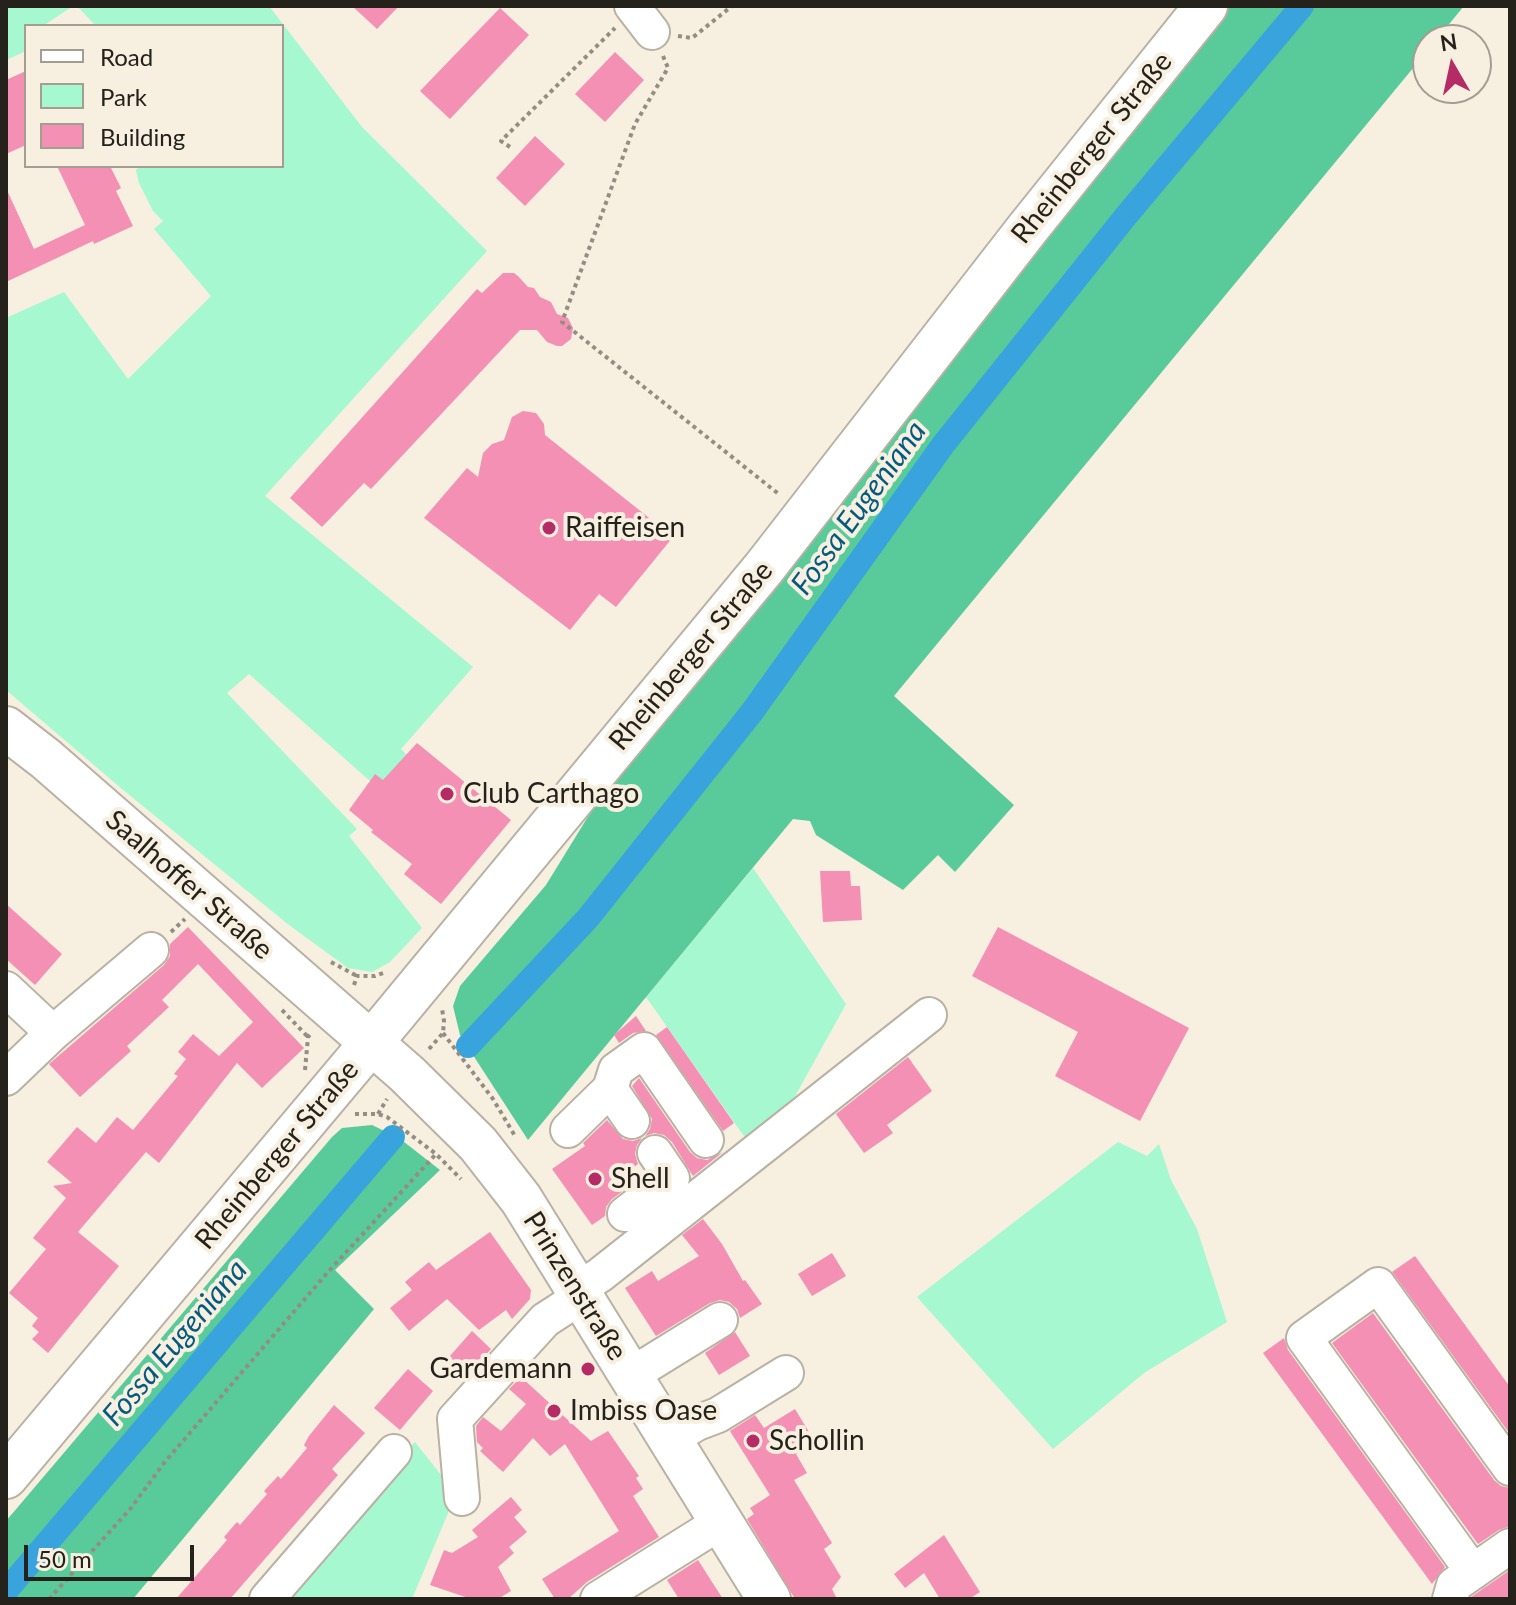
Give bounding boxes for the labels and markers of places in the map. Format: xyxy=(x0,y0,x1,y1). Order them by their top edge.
place label: Raiffeisen xyxy=(565,511,685,545)
marker: Raiffeisen xyxy=(540,519,558,537)
place label: Club Carthago xyxy=(463,777,639,811)
marker: Club Carthago xyxy=(438,785,456,803)
place label: Shell xyxy=(611,1162,670,1196)
marker: Shell xyxy=(586,1170,604,1188)
place label: Gardemann xyxy=(429,1352,572,1386)
marker: Gardemann xyxy=(579,1360,597,1378)
place label: Imbiss Oase xyxy=(570,1394,717,1428)
marker: Imbiss Oase xyxy=(545,1402,563,1420)
place label: Schollin xyxy=(769,1424,865,1458)
marker: Schollin xyxy=(744,1432,762,1450)

